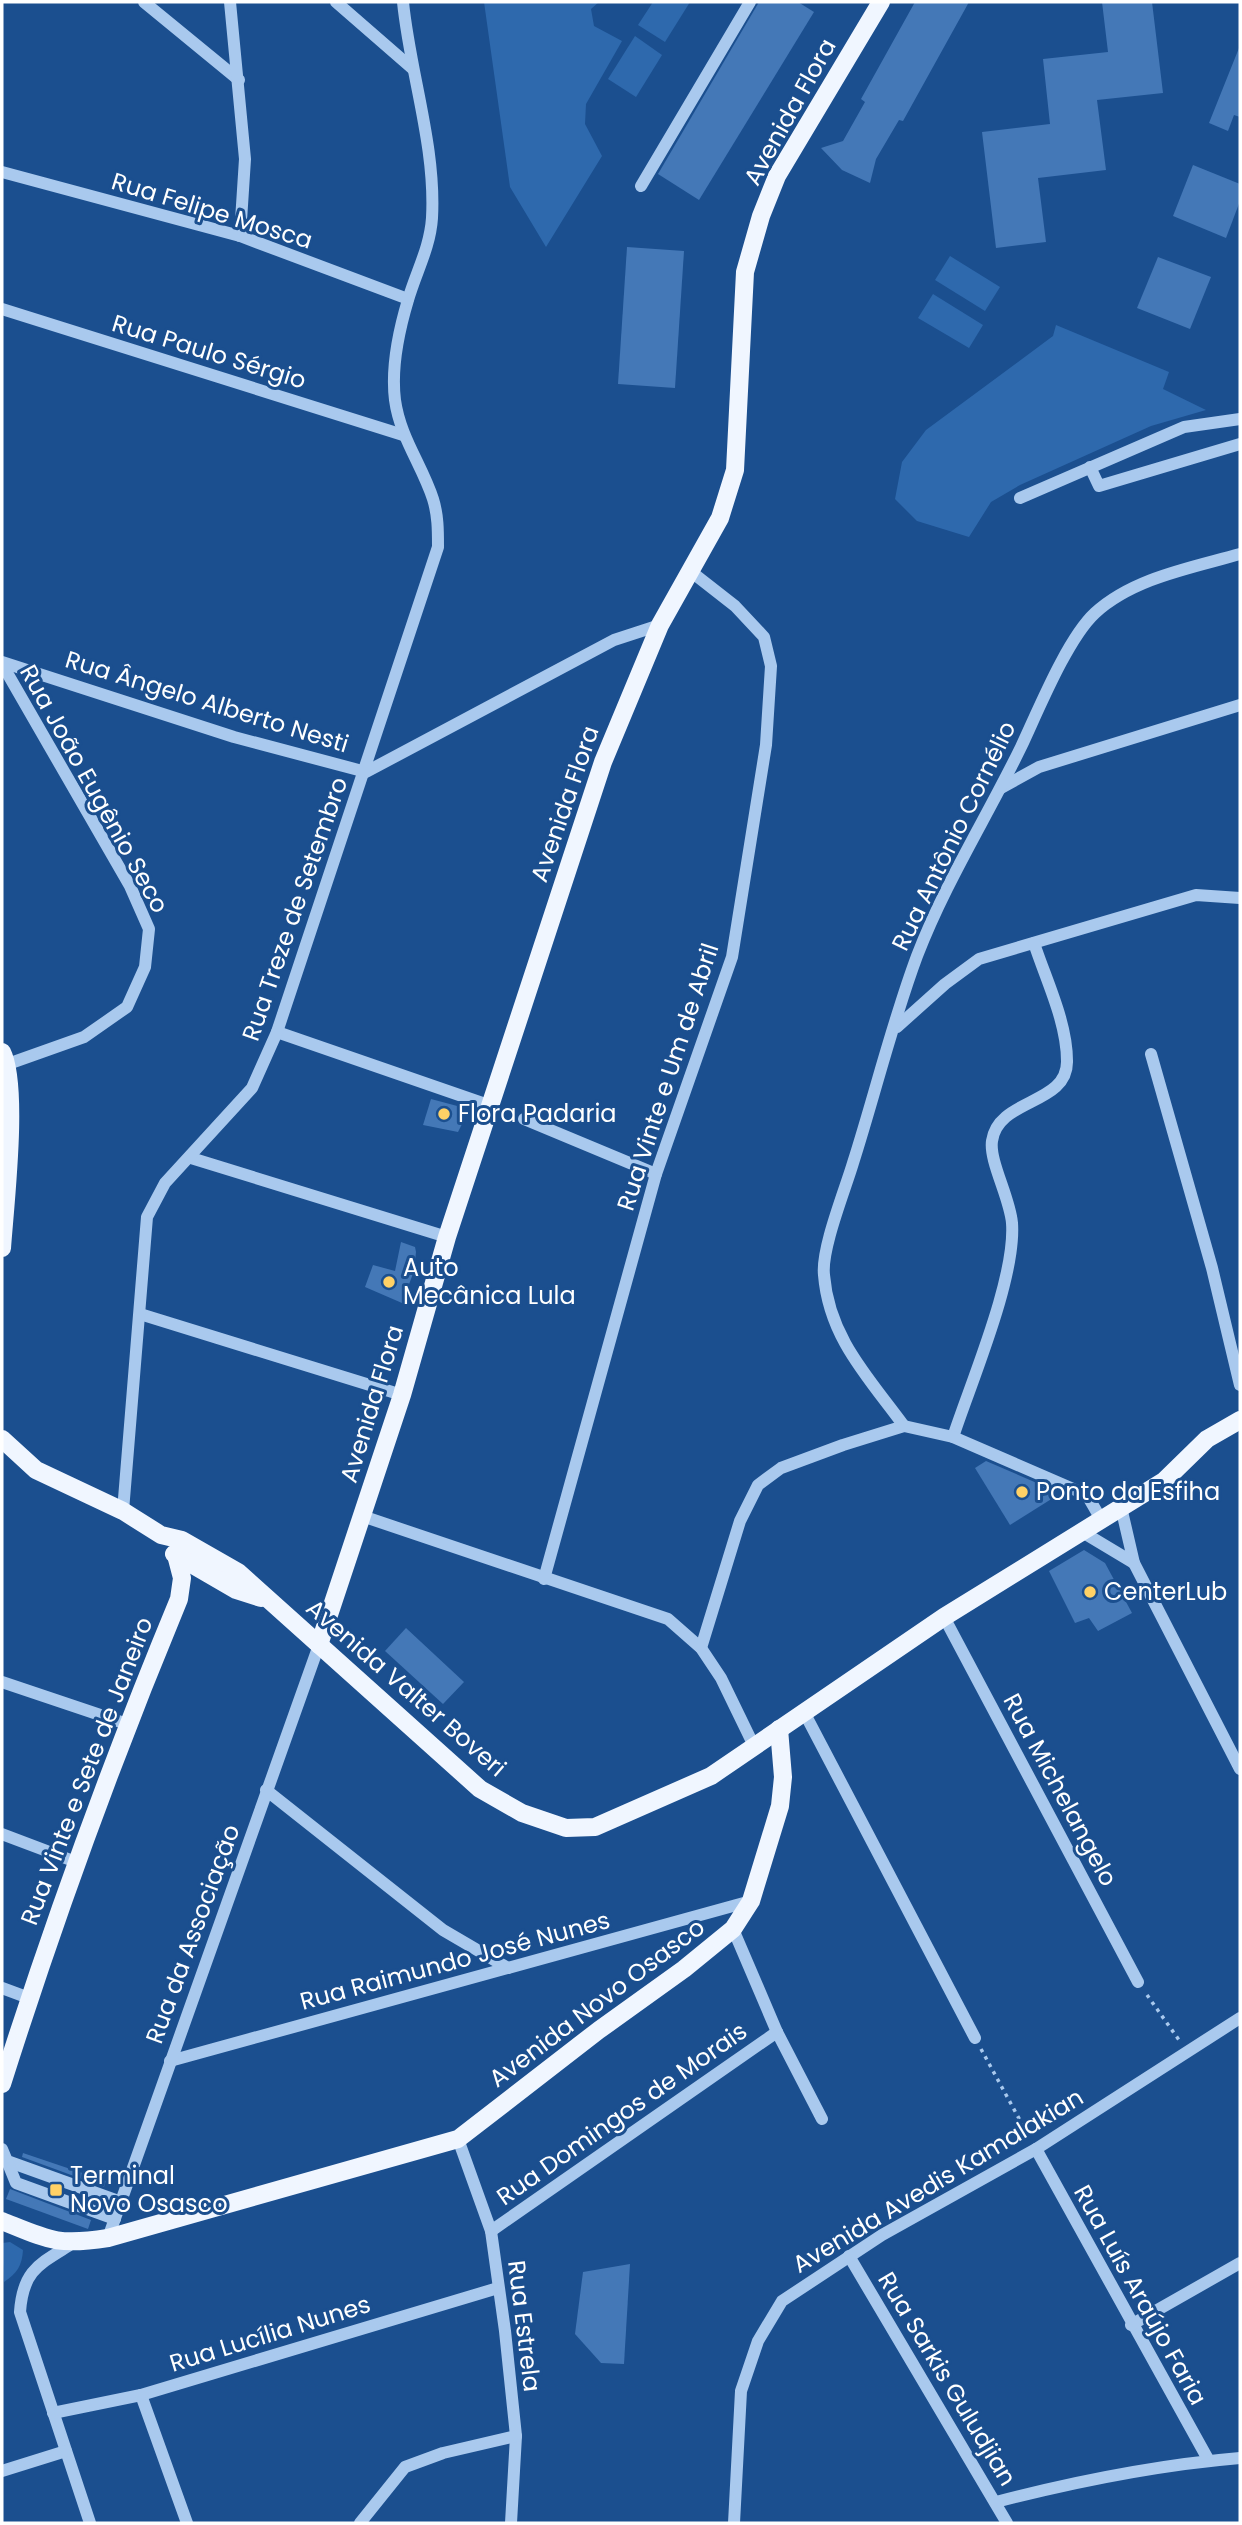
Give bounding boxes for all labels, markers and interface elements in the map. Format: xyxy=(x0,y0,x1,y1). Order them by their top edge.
street label: Avenida Flora xyxy=(736,32,844,191)
street label: Rua Felipe Mosca xyxy=(108,164,317,257)
street label: Rua Paulo Sérgio xyxy=(108,306,310,397)
street label: Rua Ângelo Alberto Nesti xyxy=(62,643,353,760)
street label: Rua João Eugênio Seco xyxy=(12,659,177,919)
street label: Rua Antônio Cornélio xyxy=(884,716,1024,956)
street label: Avenida Flora xyxy=(522,721,607,886)
street label: Rua Treze de Setembro xyxy=(234,773,355,1045)
street label: Rua Vinte e Um de Abril xyxy=(609,939,726,1215)
place label: Flora Padaria xyxy=(458,1097,617,1130)
marker: Flora Padaria xyxy=(436,1106,452,1122)
place label: Auto Mecânica Lula xyxy=(403,1251,576,1312)
marker: Auto Mecânica Lula xyxy=(381,1274,397,1290)
street label: Avenida Flora xyxy=(332,1321,411,1487)
place label: Ponto da Esfiha xyxy=(1036,1475,1220,1508)
marker: Ponto da Esfiha xyxy=(1014,1484,1030,1500)
place label: CenterLub xyxy=(1104,1575,1227,1608)
marker: CenterLub xyxy=(1082,1584,1098,1600)
street label: Avenida Valter Boveri xyxy=(299,1591,513,1784)
street label: Rua Vinte e Sete de Janeiro xyxy=(12,1612,161,1930)
street label: Rua Michelangelo xyxy=(996,1688,1125,1892)
street label: Rua da Associação xyxy=(138,1820,248,2048)
street label: Rua Raimundo José Nunes xyxy=(296,1903,614,2018)
street label: Avenida Novo Osasco xyxy=(482,1911,711,2095)
street label: Rua Domingos de Morais xyxy=(490,2014,753,2213)
street label: Avenida Avedis Kamalakian xyxy=(786,2080,1089,2281)
place label: Terminal Novo Osasco xyxy=(70,2159,228,2220)
street label: Rua Luís Araújo Faria xyxy=(1066,2179,1215,2411)
marker: Terminal Novo Osasco xyxy=(48,2182,64,2198)
street label: Rua Estrela xyxy=(500,2258,549,2394)
street label: Rua Sarkis Guludjian xyxy=(870,2266,1024,2492)
street label: Rua Lucília Nunes xyxy=(165,2287,374,2380)

